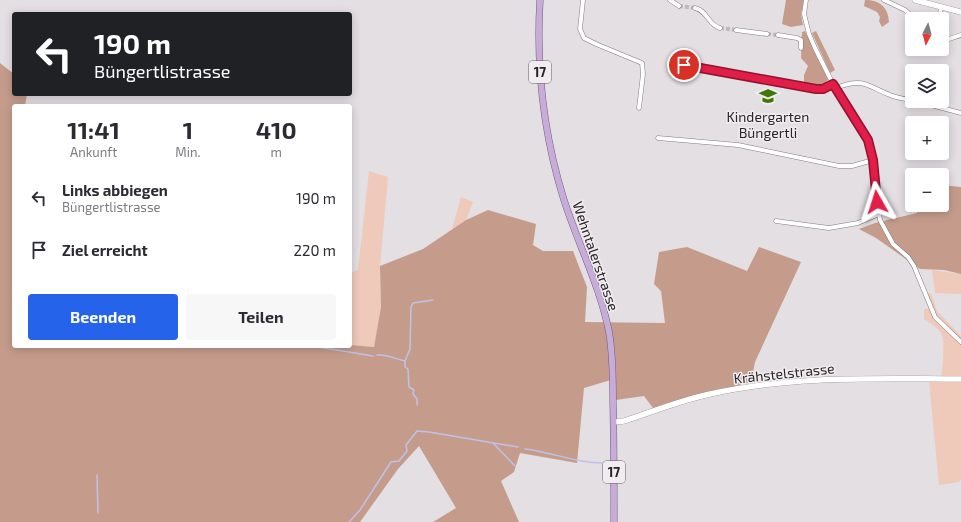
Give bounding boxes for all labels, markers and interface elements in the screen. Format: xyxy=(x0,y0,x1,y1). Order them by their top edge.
north arrow xyxy=(905,12,949,56)
map controls xyxy=(905,12,949,212)
text: 190 m xyxy=(94,26,171,60)
icon: left xyxy=(28,28,80,80)
pin xyxy=(667,48,701,82)
icon: arrive xyxy=(673,54,695,76)
text: Büngertlistrasse xyxy=(94,60,230,82)
road number: 17 xyxy=(529,61,551,83)
button: layers xyxy=(905,64,949,108)
school or university icon: Kindergarten Büngertli xyxy=(758,86,778,106)
place label: Kindergarten Büngertli xyxy=(726,108,810,141)
text: 11:41 xyxy=(67,115,120,144)
text: 1 xyxy=(183,115,193,144)
text: 410 xyxy=(256,115,297,144)
button: + xyxy=(905,116,949,160)
text: Ankunft xyxy=(70,144,117,160)
text: Min. xyxy=(175,144,200,160)
text: m xyxy=(271,144,282,160)
button: − xyxy=(905,168,949,212)
text: Links abbiegen xyxy=(62,181,168,199)
position arrow xyxy=(856,181,898,223)
icon: left xyxy=(28,187,50,209)
text: 190 m xyxy=(296,189,336,207)
text: Büngertlistrasse xyxy=(62,199,161,215)
street label: Wehntalerstrasse xyxy=(569,199,623,313)
icon: arrive xyxy=(28,239,50,261)
text: Ziel erreicht xyxy=(62,241,148,259)
text: 220 m xyxy=(294,241,336,259)
button: Beenden xyxy=(28,294,178,340)
button: Teilen xyxy=(186,294,336,340)
street label: Krähstelstrasse xyxy=(733,359,835,387)
road number: 17 xyxy=(603,461,625,483)

